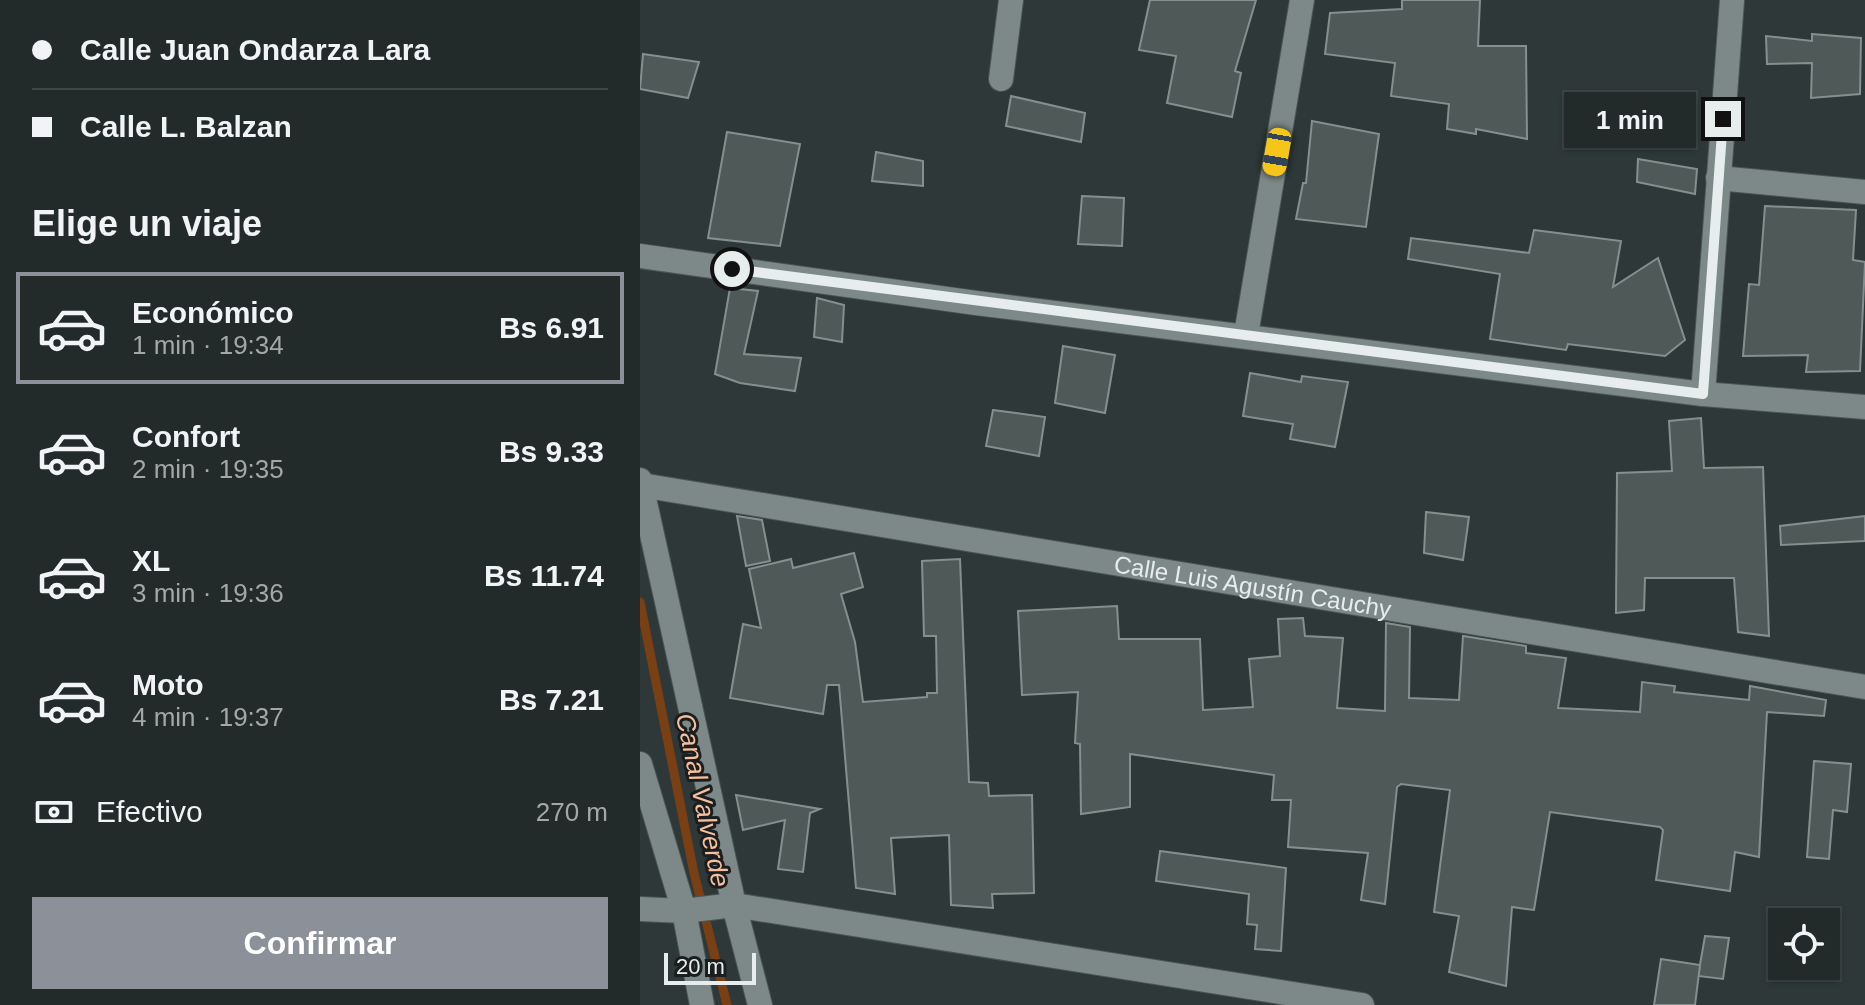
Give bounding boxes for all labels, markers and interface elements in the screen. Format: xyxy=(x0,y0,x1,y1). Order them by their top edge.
text: Calle Juan Ondarza Lara xyxy=(80,33,430,66)
callout: 1 min xyxy=(1563,91,1695,147)
route end xyxy=(1705,101,1741,137)
text: 1 min xyxy=(1596,105,1664,135)
text: Calle L. Balzan xyxy=(80,110,292,143)
car xyxy=(1261,126,1293,178)
text: Elige un viaje xyxy=(32,203,262,244)
route start xyxy=(714,251,750,287)
icon: car xyxy=(36,292,108,364)
text: Económico xyxy=(132,296,294,329)
text: Bs 6.91 xyxy=(499,311,604,344)
text: 1 min · 19:34 xyxy=(132,330,284,360)
icon: car xyxy=(36,416,108,488)
text: Confort xyxy=(132,420,240,453)
text: Bs 9.33 xyxy=(499,435,604,468)
text: 2 min · 19:35 xyxy=(132,454,284,484)
icon: car xyxy=(36,540,108,612)
text: XL xyxy=(132,544,170,577)
street label: Calle Luis Agustín Cauchy xyxy=(1112,550,1393,622)
text: Bs 11.74 xyxy=(484,559,604,592)
text: 3 min · 19:36 xyxy=(132,578,284,608)
icon: car xyxy=(36,664,108,736)
text: Moto xyxy=(132,668,204,701)
text: Bs 7.21 xyxy=(499,683,604,716)
text: 4 min · 19:37 xyxy=(132,702,284,732)
water label: Canal Valverde xyxy=(670,710,736,890)
icon: cash xyxy=(32,790,76,834)
text: Efectivo xyxy=(96,795,203,828)
text: 270 m xyxy=(536,797,608,827)
button: Confirmar xyxy=(32,897,608,989)
map controls xyxy=(1768,908,1840,980)
button: locate xyxy=(1768,908,1840,980)
scale bar xyxy=(664,949,756,985)
text: 20 m xyxy=(676,954,725,979)

